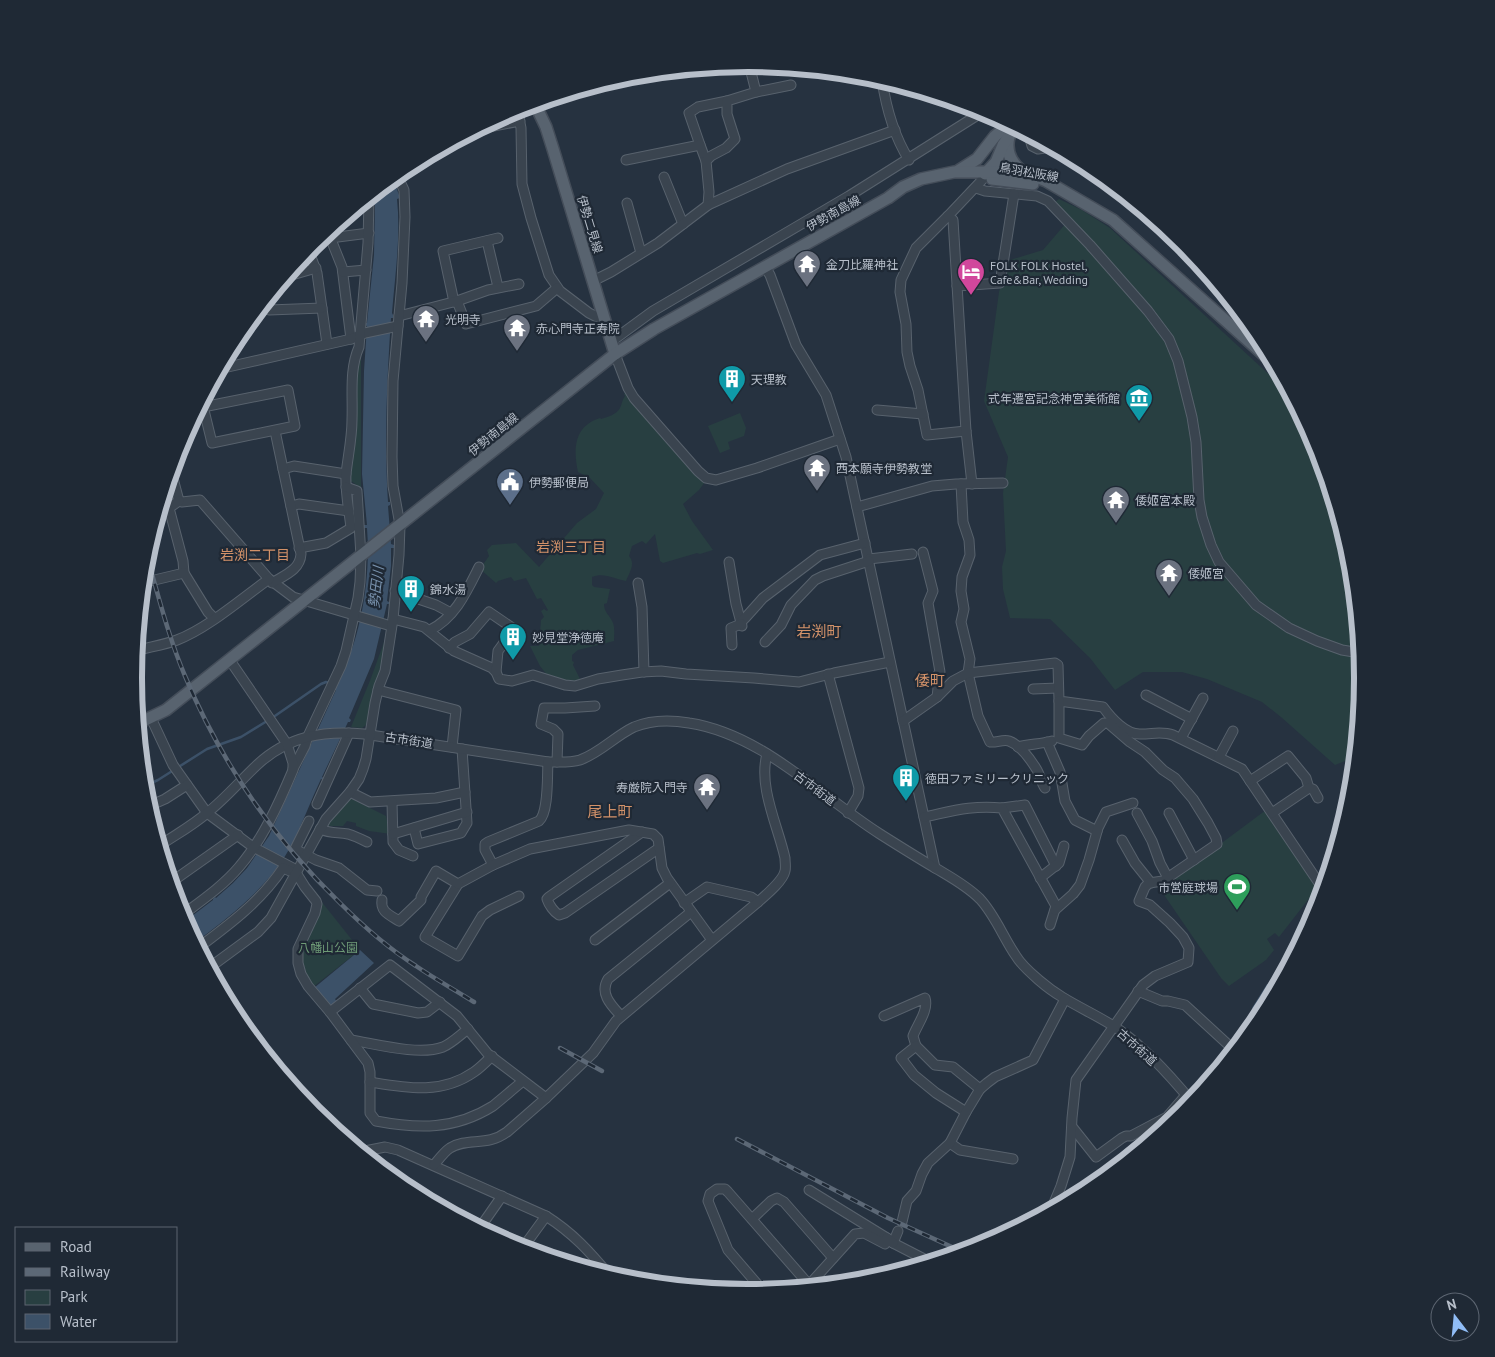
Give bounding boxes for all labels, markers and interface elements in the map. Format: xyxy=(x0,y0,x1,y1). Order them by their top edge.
street label: 鳥羽松阪線 xyxy=(998,159,1060,185)
street label: 伊勢南島線 xyxy=(803,192,863,234)
street label: 伊勢二見線 xyxy=(574,193,606,255)
temple icon: 金刀比羅神社 xyxy=(792,249,822,288)
place label: 金刀比羅神社 xyxy=(826,257,898,272)
hotel icon: FOLK FOLK Hostel, Cafe&Bar, Wedding xyxy=(956,257,986,296)
place label: FOLK FOLK Hostel, Cafe&Bar, Wedding xyxy=(990,258,1088,287)
temple icon: 光明寺 xyxy=(411,304,441,343)
place label: 光明寺 xyxy=(445,312,481,327)
temple icon: 赤心門寺正寿院 xyxy=(502,313,532,352)
place label: 赤心門寺正寿院 xyxy=(536,321,620,336)
building icon: 天理教 xyxy=(717,364,747,403)
place label: 天理教 xyxy=(751,372,787,387)
museum icon: 式年遷宮記念神宮美術館 xyxy=(1124,383,1154,422)
place label: 式年遷宮記念神宮美術館 xyxy=(988,391,1120,406)
street label: 伊勢南島線 xyxy=(465,409,521,459)
temple icon: 西本願寺伊勢教堂 xyxy=(802,453,832,492)
place label: 西本願寺伊勢教堂 xyxy=(836,461,932,476)
public building icon: 伊勢郵便局 xyxy=(495,467,525,506)
place label: 伊勢郵便局 xyxy=(529,475,589,490)
temple icon: 倭姬宮本殿 xyxy=(1101,485,1131,524)
place label: 倭姬宮本殿 xyxy=(1135,493,1195,508)
district label: 岩渕三丁目 xyxy=(536,538,606,556)
district label: 岩渕二丁目 xyxy=(220,546,290,564)
temple icon: 倭姬宮 xyxy=(1154,558,1184,597)
water label: 勢田川 xyxy=(365,563,388,609)
place label: 倭姬宮 xyxy=(1188,566,1224,581)
building icon: 錦水湯 xyxy=(396,574,426,613)
place label: 錦水湯 xyxy=(430,582,466,597)
building icon: 妙見堂浄徳庵 xyxy=(498,622,528,661)
district label: 岩渕町 xyxy=(796,622,842,641)
place label: 妙見堂浄徳庵 xyxy=(532,630,604,645)
district label: 倭町 xyxy=(915,671,945,690)
street label: 古市街道 xyxy=(384,729,434,751)
building icon: 徳田ファミリークリニック xyxy=(891,763,921,802)
street label: 古市街道 xyxy=(791,768,839,808)
place label: 徳田ファミリークリニック xyxy=(925,771,1069,786)
temple icon: 寿厳院入門寺 xyxy=(692,772,722,811)
place label: 寿厳院入門寺 xyxy=(616,780,688,795)
district label: 尾上町 xyxy=(587,802,633,821)
sports icon: 市営庭球場 xyxy=(1222,872,1252,911)
place label: 市営庭球場 xyxy=(1158,880,1218,895)
park label: 八幡山公園 xyxy=(298,940,358,955)
street label: 古市街道 xyxy=(1114,1025,1160,1069)
legend xyxy=(15,1227,178,1342)
text: Road xyxy=(60,1237,92,1256)
text: Railway xyxy=(60,1262,110,1281)
text: Park xyxy=(60,1287,88,1306)
north arrow xyxy=(1430,1292,1480,1342)
text: N xyxy=(1445,1295,1458,1314)
text: Water xyxy=(60,1312,97,1331)

